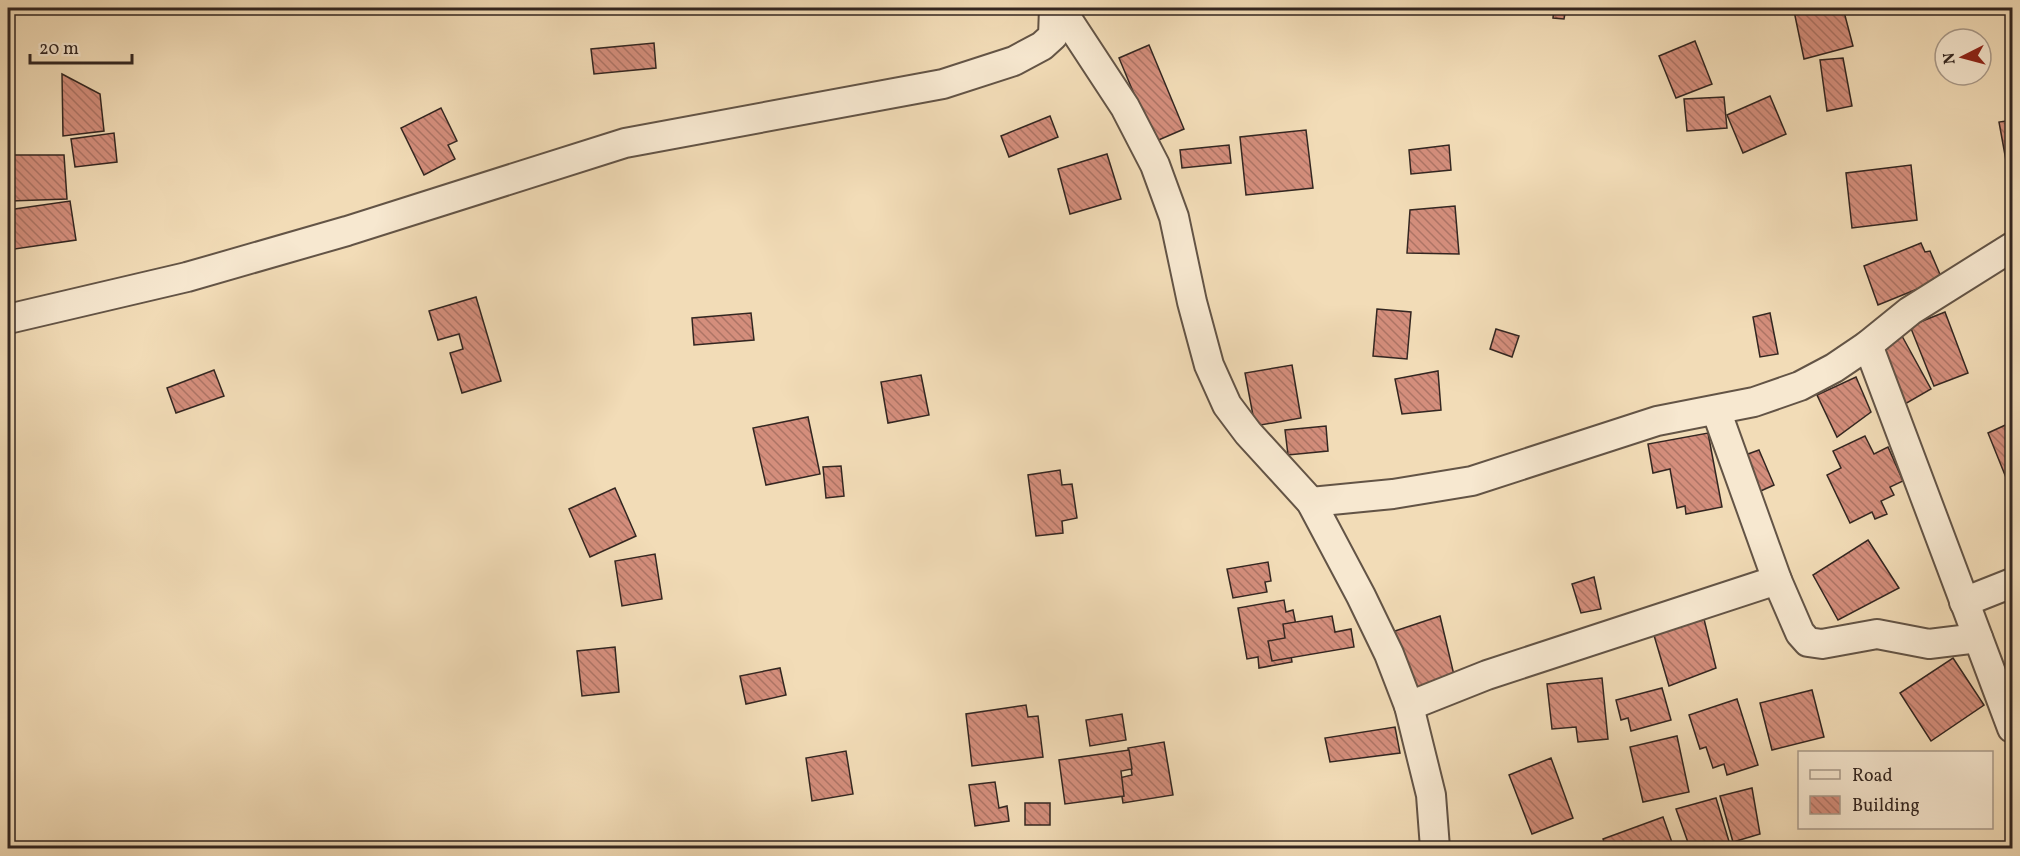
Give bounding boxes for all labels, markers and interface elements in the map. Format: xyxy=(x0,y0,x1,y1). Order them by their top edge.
scale bar xyxy=(30,27,132,65)
north arrow xyxy=(1933,27,1993,87)
text: 20 m xyxy=(39,37,79,62)
text: N xyxy=(1938,51,1962,65)
legend xyxy=(1798,751,1993,829)
text: Road xyxy=(1852,764,1893,789)
text: Building xyxy=(1852,794,1920,819)

